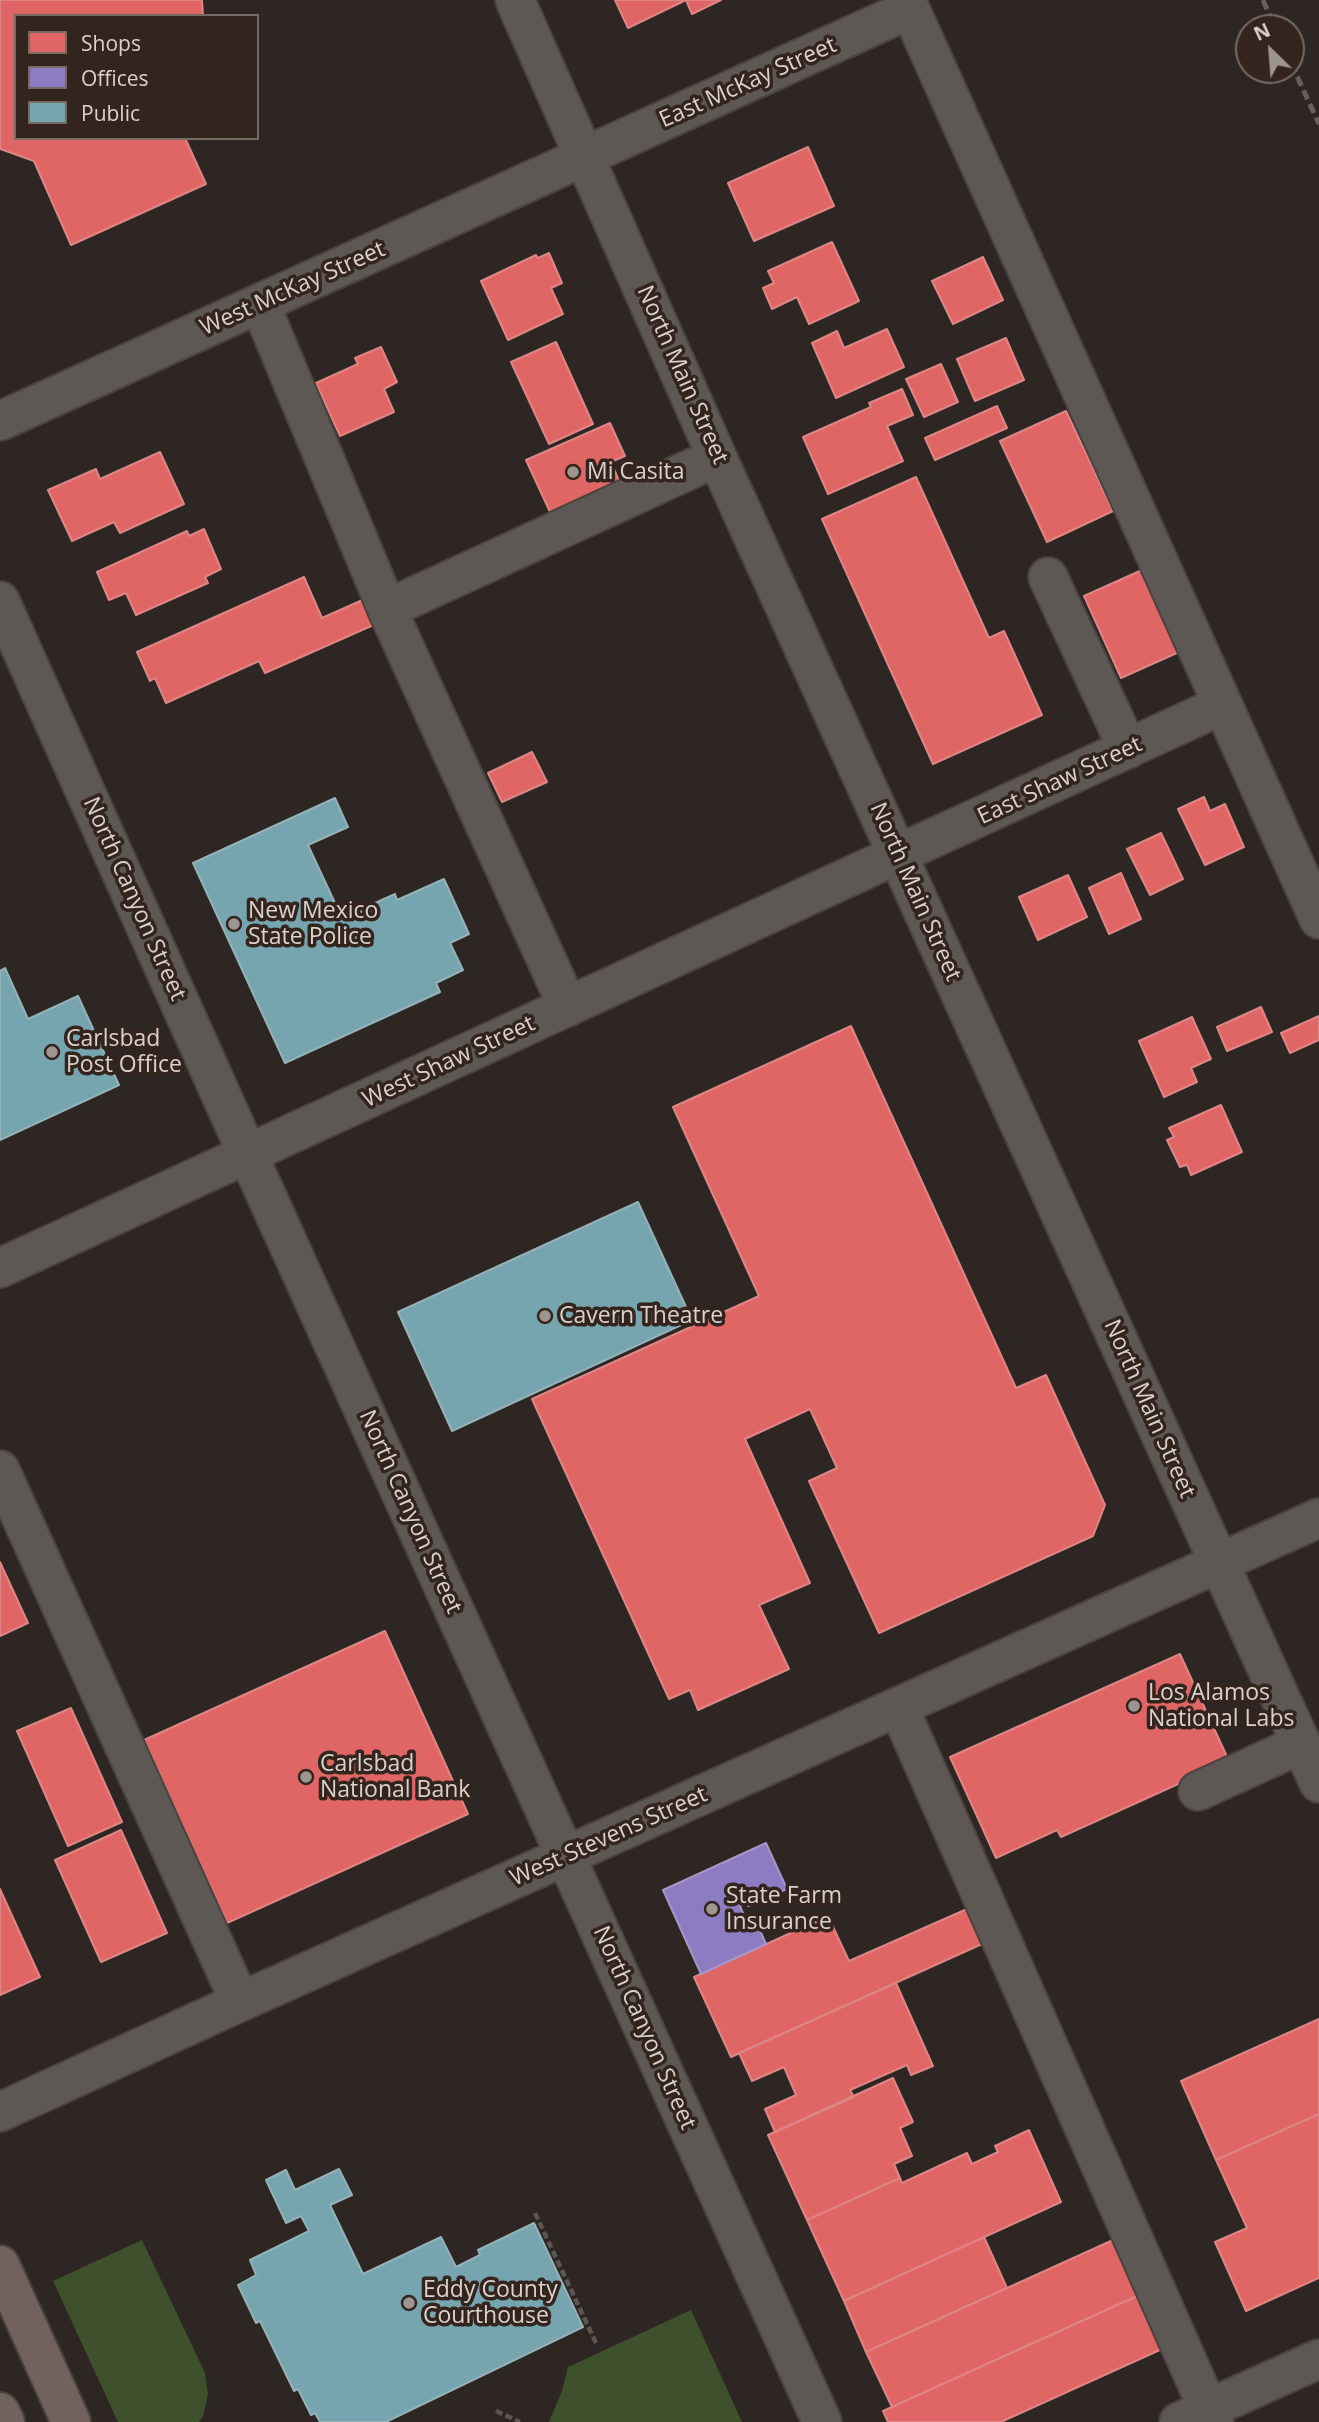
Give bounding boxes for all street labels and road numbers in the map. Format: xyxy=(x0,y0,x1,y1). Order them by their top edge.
street label: East McKay Street xyxy=(655,32,841,134)
street label: West McKay Street xyxy=(196,236,390,342)
street label: North Main Street xyxy=(630,281,734,469)
street label: East Shaw Street xyxy=(973,731,1147,831)
street label: North Canyon Street xyxy=(77,793,191,1005)
street label: North Main Street xyxy=(863,798,967,986)
street label: West Shaw Street xyxy=(359,1010,539,1114)
street label: North Main Street xyxy=(1097,1315,1201,1503)
street label: North Canyon Street xyxy=(353,1406,467,1618)
street label: West Stevens Street xyxy=(506,1781,712,1893)
street label: North Canyon Street xyxy=(587,1922,701,2134)

